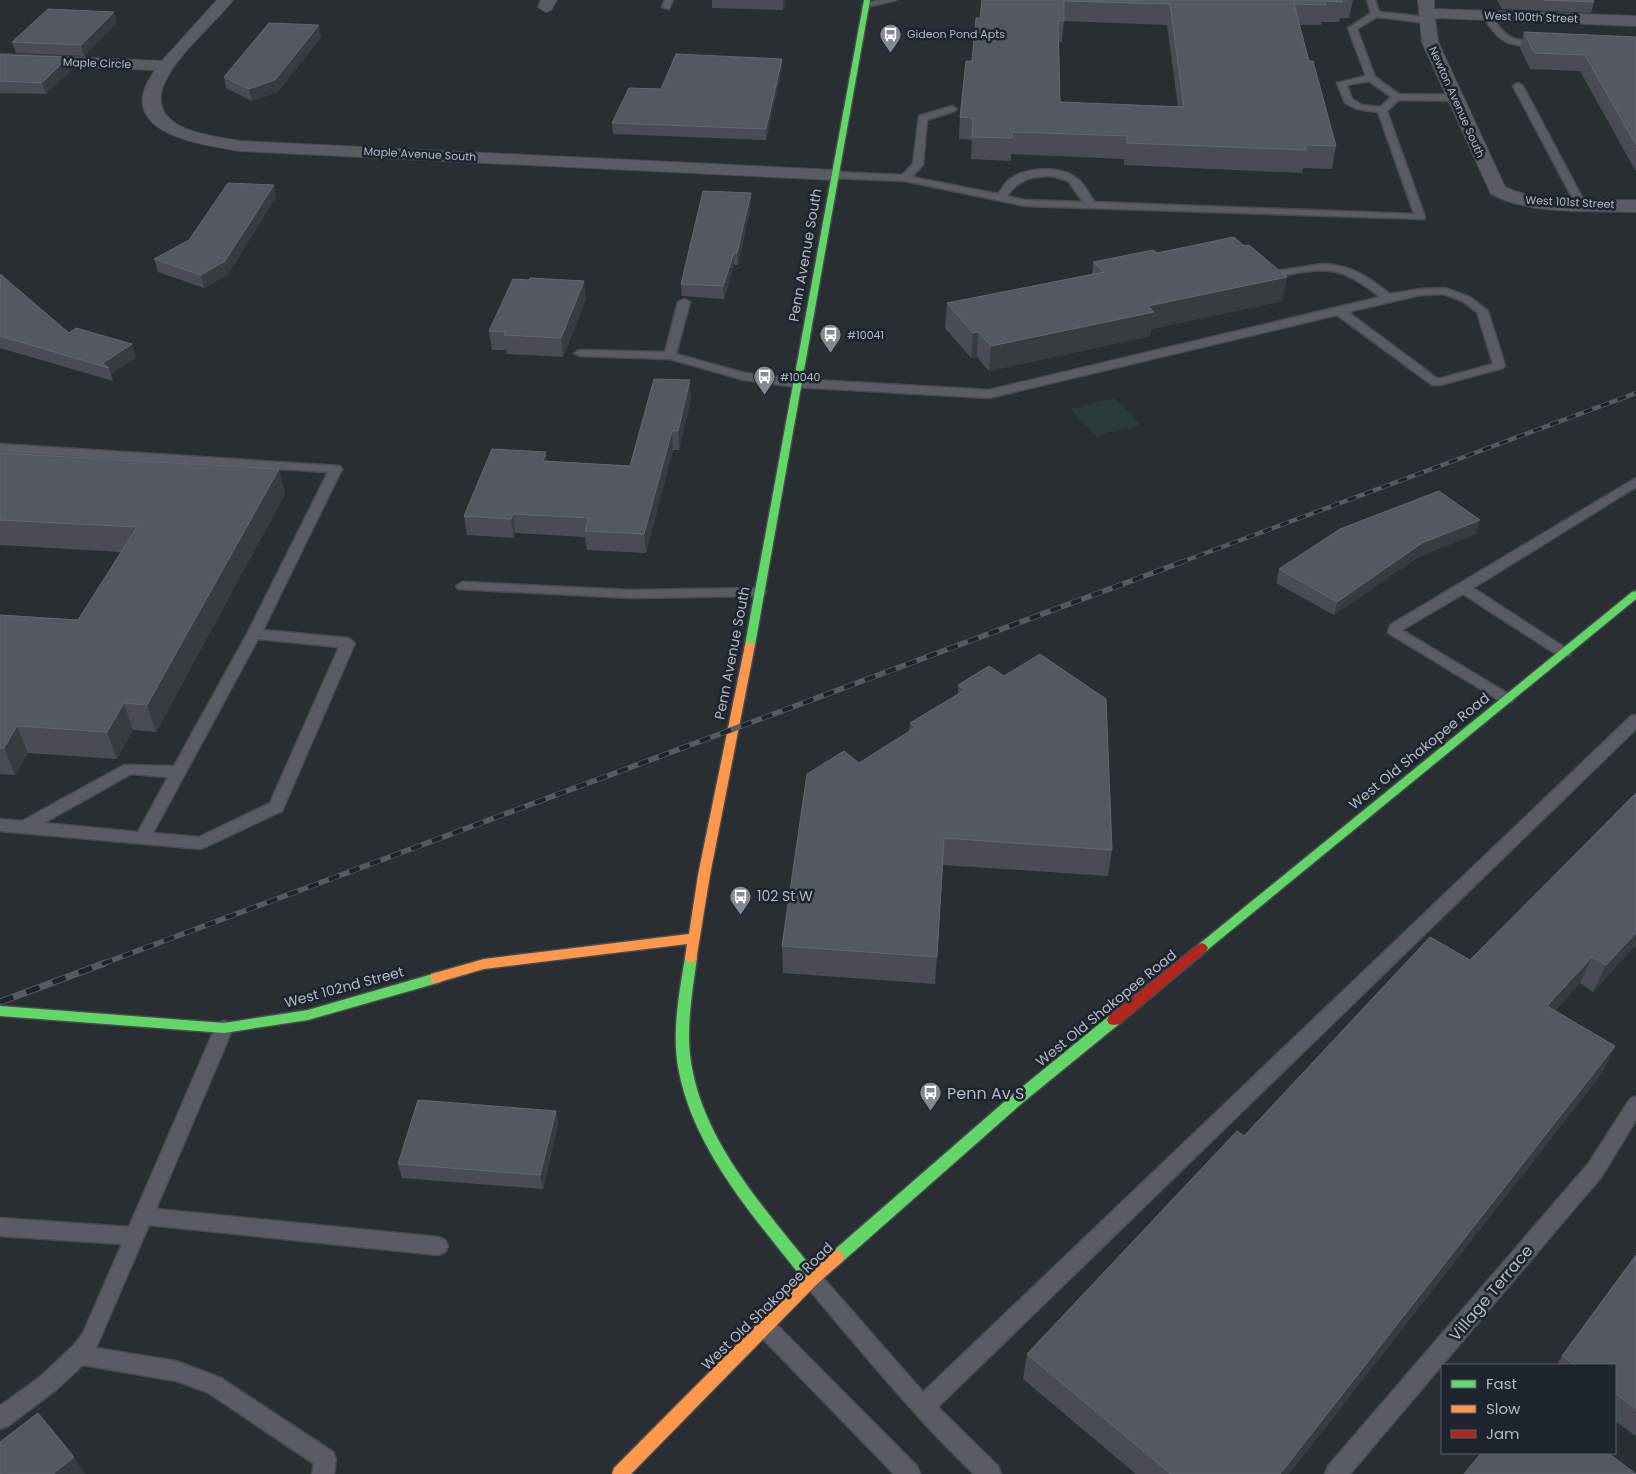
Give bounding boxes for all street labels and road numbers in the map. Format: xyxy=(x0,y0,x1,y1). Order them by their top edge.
street label: West 100th Street xyxy=(1484,7,1578,27)
street label: Newton Avenue South xyxy=(1425,44,1489,160)
street label: Maple Circle xyxy=(63,54,132,72)
street label: Maple Avenue South xyxy=(363,143,477,165)
street label: Penn Avenue South xyxy=(783,187,827,323)
street label: West 101st Street xyxy=(1525,192,1615,212)
street label: Penn Avenue South xyxy=(709,585,755,721)
street label: West Old Shakopee Road xyxy=(1344,688,1494,814)
street label: West Old Shakopee Road xyxy=(1031,945,1181,1071)
street label: West 102nd Street xyxy=(282,961,406,1013)
street label: West Old Shakopee Road xyxy=(697,1238,837,1374)
street label: Village Terrace xyxy=(1444,1240,1538,1346)

